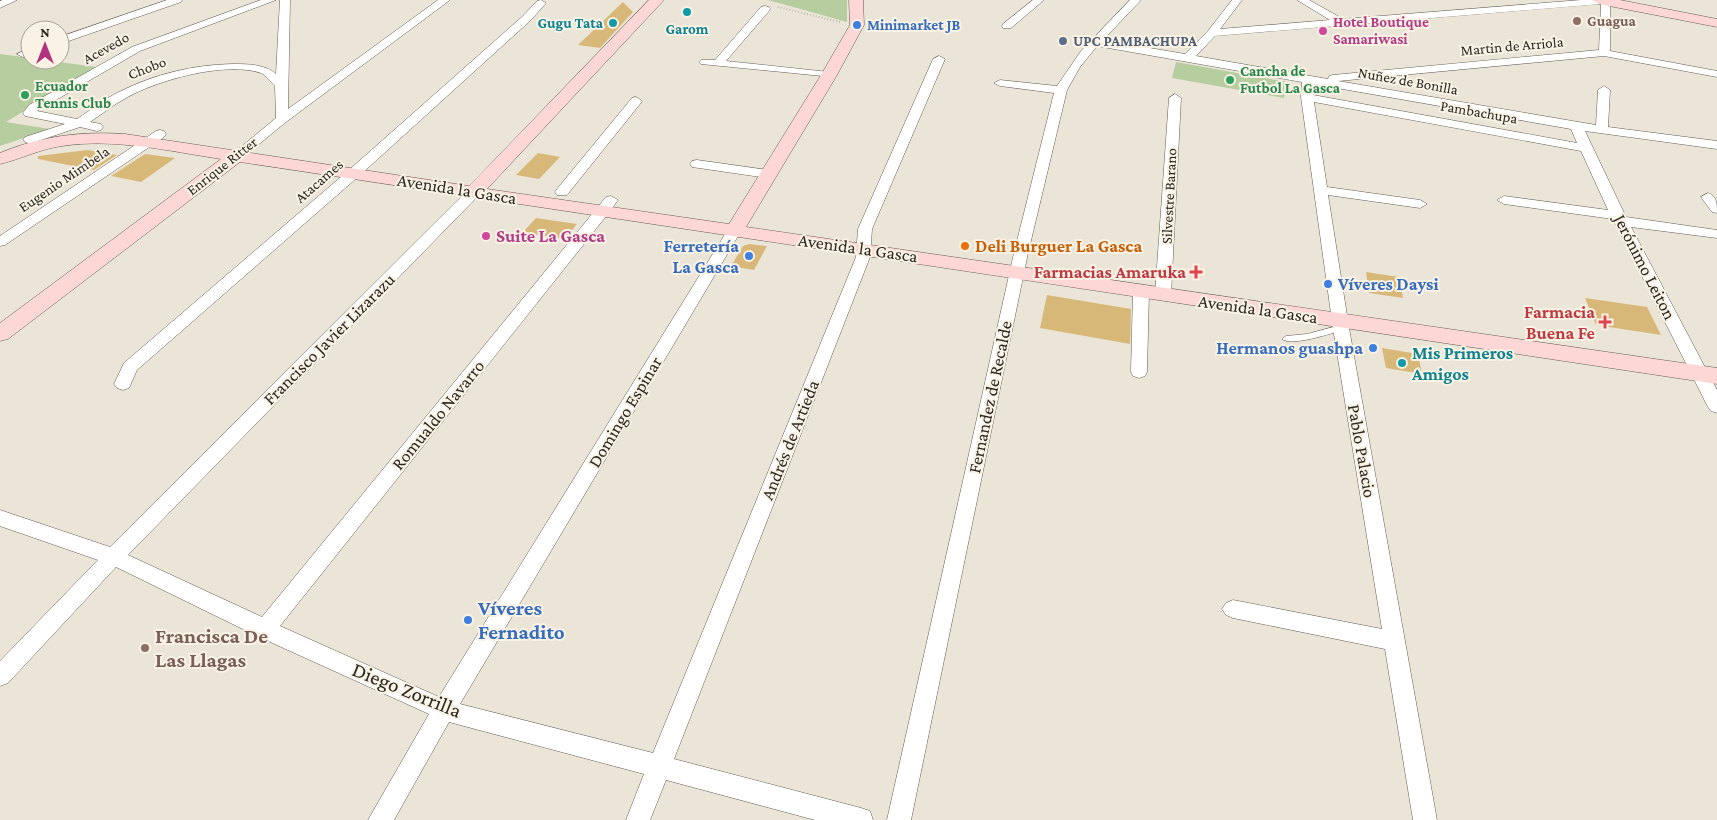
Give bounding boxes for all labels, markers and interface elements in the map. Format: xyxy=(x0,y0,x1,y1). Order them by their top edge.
marker: Garom xyxy=(681,6,693,18)
place label: Guagua xyxy=(1587,13,1637,29)
place label: Hotel Boutique Samariwasi xyxy=(1333,14,1429,47)
place label: Gugu Tata xyxy=(537,15,604,31)
marker: Guagua xyxy=(1571,15,1583,27)
marker: Gugu Tata xyxy=(607,17,619,29)
place label: Minimarket JB xyxy=(867,17,961,33)
marker: Minimarket JB xyxy=(851,19,863,31)
north arrow xyxy=(20,20,70,70)
place label: Garom xyxy=(665,21,709,37)
text: N xyxy=(40,24,50,40)
marker: Hotel Boutique Samariwasi xyxy=(1317,25,1329,37)
street label: Acevedo xyxy=(80,29,132,67)
place label: UPC PAMBACHUPA xyxy=(1073,33,1198,49)
street label: Martin de Arriola xyxy=(1460,34,1564,58)
marker: UPC PAMBACHUPA xyxy=(1057,35,1069,47)
street label: Chobo xyxy=(126,53,168,83)
place label: Cancha de Futbol La Gasca xyxy=(1240,63,1341,96)
street label: Nuñez de Bonilla xyxy=(1357,64,1459,98)
marker: Cancha de Futbol La Gasca xyxy=(1224,74,1236,86)
place label: Ecuador Tennis Club xyxy=(35,78,111,111)
marker: Ecuador Tennis Club xyxy=(19,89,31,101)
street label: Pambachupa xyxy=(1439,97,1519,128)
street label: Enrique Ritter xyxy=(184,133,261,199)
street label: Eugenio Mimbela xyxy=(16,143,113,216)
street label: Silvestre Barano xyxy=(1158,148,1180,244)
street label: Atacames xyxy=(292,156,346,206)
street label: Avenida la Gasca xyxy=(396,170,518,208)
street label: Jerónimo Leiton xyxy=(1609,209,1680,323)
place label: Suite La Gasca xyxy=(496,226,605,246)
marker: Suite La Gasca xyxy=(480,230,492,242)
street label: Avenida la Gasca xyxy=(797,230,919,266)
place label: Ferretería La Gasca xyxy=(664,236,739,277)
place label: Deli Burguer La Gasca xyxy=(975,236,1142,256)
marker: Deli Burguer La Gasca xyxy=(959,240,971,252)
marker: Ferretería La Gasca xyxy=(743,250,755,262)
place label: Farmacias Amaruka xyxy=(1034,262,1186,282)
marker: Farmacias Amaruka xyxy=(1190,266,1202,278)
street label: Francisco Javier Lizarazu xyxy=(259,269,399,409)
place label: Víveres Daysi xyxy=(1337,274,1439,294)
marker: Víveres Daysi xyxy=(1322,278,1334,290)
street label: Avenida la Gasca xyxy=(1197,291,1319,327)
place label: Farmacia Buena Fe xyxy=(1524,302,1595,343)
marker: Farmacia Buena Fe xyxy=(1599,316,1611,328)
street label: Fernandez de Recalde xyxy=(964,319,1016,475)
place label: Hermanos guashpa xyxy=(1216,338,1363,358)
marker: Hermanos guashpa xyxy=(1367,342,1379,354)
place label: Mis Primeros Amigos xyxy=(1411,343,1513,384)
street label: Domingo Espinar xyxy=(584,352,666,471)
street label: Romualdo Navarro xyxy=(388,356,488,474)
marker: Mis Primeros Amigos xyxy=(1396,357,1408,369)
street label: Andrés de Artieda xyxy=(757,377,823,503)
street label: Pablo Palacio xyxy=(1344,403,1380,499)
place label: Víveres Fernadito xyxy=(477,596,565,644)
marker: Víveres Fernadito xyxy=(462,614,474,626)
place label: Francisca De Las Llagas xyxy=(155,624,268,672)
marker: Francisca De Las Llagas xyxy=(139,642,151,654)
street label: Diego Zorrilla xyxy=(349,657,465,723)

